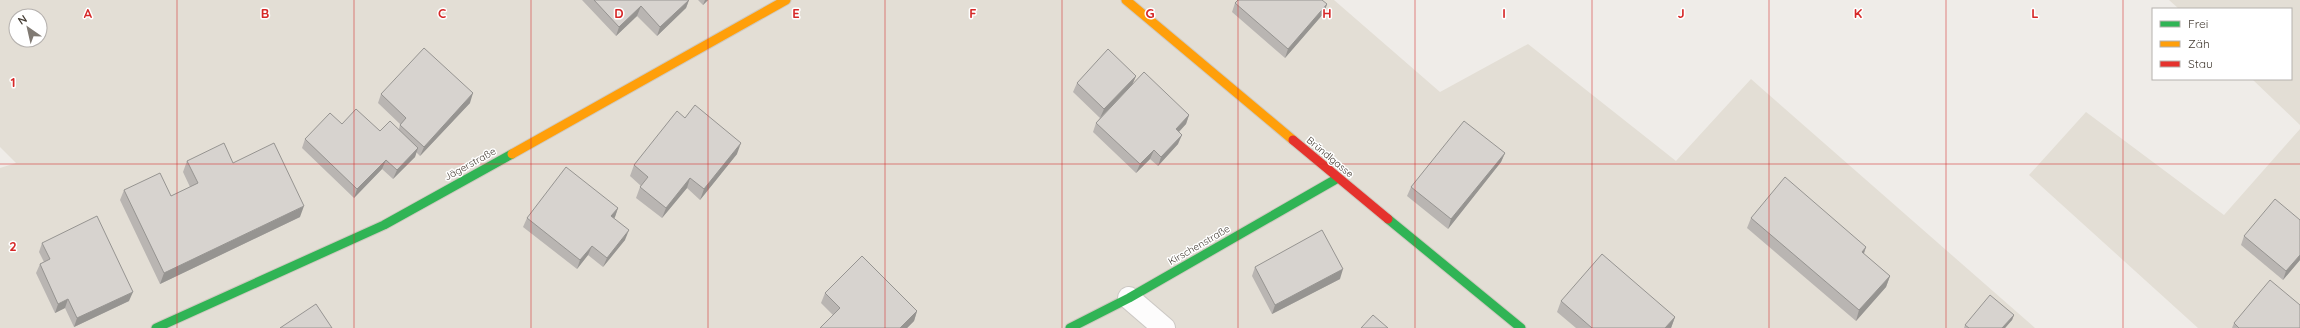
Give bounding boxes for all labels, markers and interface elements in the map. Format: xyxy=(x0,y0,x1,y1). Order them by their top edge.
text: A xyxy=(84,5,93,21)
text: B xyxy=(261,5,269,21)
text: C xyxy=(438,5,446,21)
text: D xyxy=(614,5,624,21)
text: E xyxy=(792,5,800,21)
text: F xyxy=(969,5,977,21)
text: G xyxy=(1145,5,1155,21)
text: H xyxy=(1322,5,1332,21)
text: I xyxy=(1502,5,1506,21)
text: J xyxy=(1677,5,1685,21)
text: K xyxy=(1854,5,1863,21)
text: L xyxy=(2031,5,2039,21)
north arrow xyxy=(8,8,48,48)
legend xyxy=(2152,8,2292,80)
text: N xyxy=(15,12,30,28)
text: Frei xyxy=(2188,16,2208,31)
text: Zäh xyxy=(2188,36,2210,51)
text: Stau xyxy=(2188,56,2213,71)
text: 1 xyxy=(10,74,16,90)
street label: Bründlgasse xyxy=(1304,134,1356,181)
street label: Jägerstraße xyxy=(442,144,498,183)
street label: Kirschenstraße xyxy=(1166,222,1233,268)
text: 2 xyxy=(9,238,17,254)

